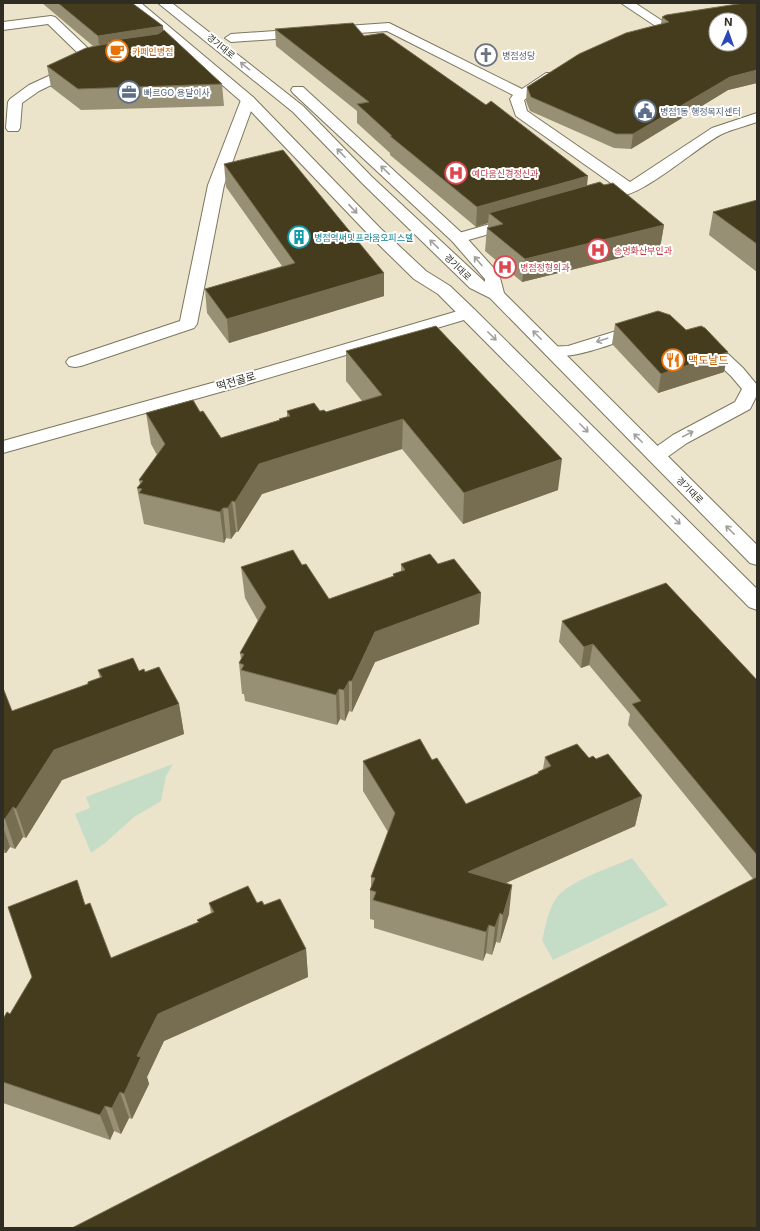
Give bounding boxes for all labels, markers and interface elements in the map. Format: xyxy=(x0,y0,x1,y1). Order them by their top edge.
north arrow xyxy=(708,12,748,52)
text: N xyxy=(724,15,733,29)
street label: 경기대로 xyxy=(205,31,237,61)
cafe icon: 카페인병점 xyxy=(104,38,130,64)
church icon: 병점성당 xyxy=(473,42,499,68)
place label: 카페인병점 xyxy=(132,46,173,57)
place label: 병점성당 xyxy=(502,50,536,61)
one-way arrow xyxy=(239,61,250,70)
office icon: 빠르GO 용달이사 xyxy=(116,79,142,105)
place label: 빠르GO 용달이사 xyxy=(144,87,210,98)
public building icon: 병점1동 행정복지센터 xyxy=(632,98,658,124)
place label: 병점1동 행정복지센터 xyxy=(660,106,741,117)
one-way arrow xyxy=(336,148,346,158)
hospital icon: 예다움신경정신과 xyxy=(443,160,469,186)
one-way arrow xyxy=(380,165,390,175)
place label: 예다움신경정신과 xyxy=(472,168,538,179)
one-way arrow xyxy=(348,204,358,214)
building icon: 병점역써밋프라움오피스텔 xyxy=(286,224,312,250)
place label: 병점역써밋프라움오피스텔 xyxy=(314,232,413,243)
hospital icon: 송명화산부인과 xyxy=(585,237,611,263)
one-way arrow xyxy=(429,239,439,248)
place label: 송명화산부인과 xyxy=(614,245,672,256)
street label: 경기대로 xyxy=(442,252,474,282)
hospital icon: 병점정형외과 xyxy=(492,254,518,280)
one-way arrow xyxy=(473,255,482,266)
place label: 병점정형외과 xyxy=(520,262,570,273)
one-way arrow xyxy=(532,330,542,340)
one-way arrow xyxy=(487,331,497,341)
one-way arrow xyxy=(595,337,608,344)
restaurant icon: 맥도날드 xyxy=(660,347,686,373)
place label: 맥도날드 xyxy=(688,353,728,367)
street label: 떡전골로 xyxy=(215,369,257,393)
one-way arrow xyxy=(579,423,589,433)
one-way arrow xyxy=(682,430,694,438)
one-way arrow xyxy=(633,433,643,443)
street label: 경기대로 xyxy=(674,474,706,506)
one-way arrow xyxy=(671,515,681,525)
one-way arrow xyxy=(725,525,734,535)

